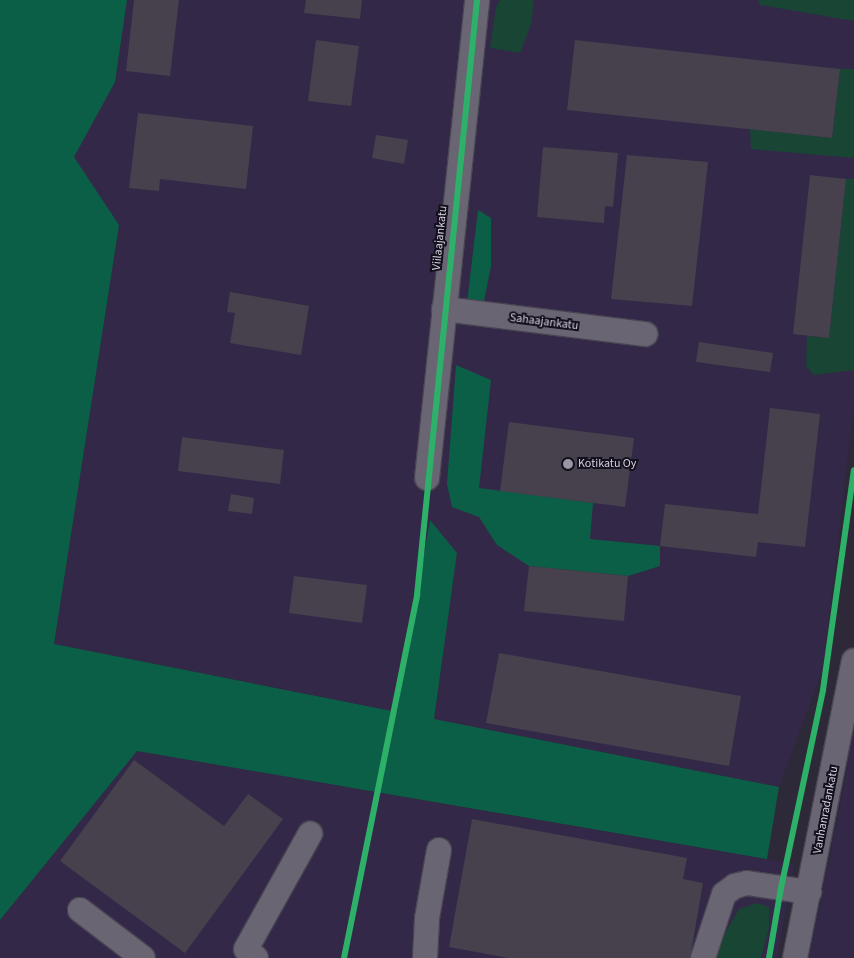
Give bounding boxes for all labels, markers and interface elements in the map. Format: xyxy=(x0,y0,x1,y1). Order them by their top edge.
street label: Viilaajankatu xyxy=(429,205,451,271)
street label: Sahaajankatu xyxy=(509,311,579,333)
place label: Kotikatu Oy xyxy=(578,457,636,471)
marker: Kotikatu Oy xyxy=(562,458,574,470)
street label: Vanhanradankatu xyxy=(810,765,842,855)

